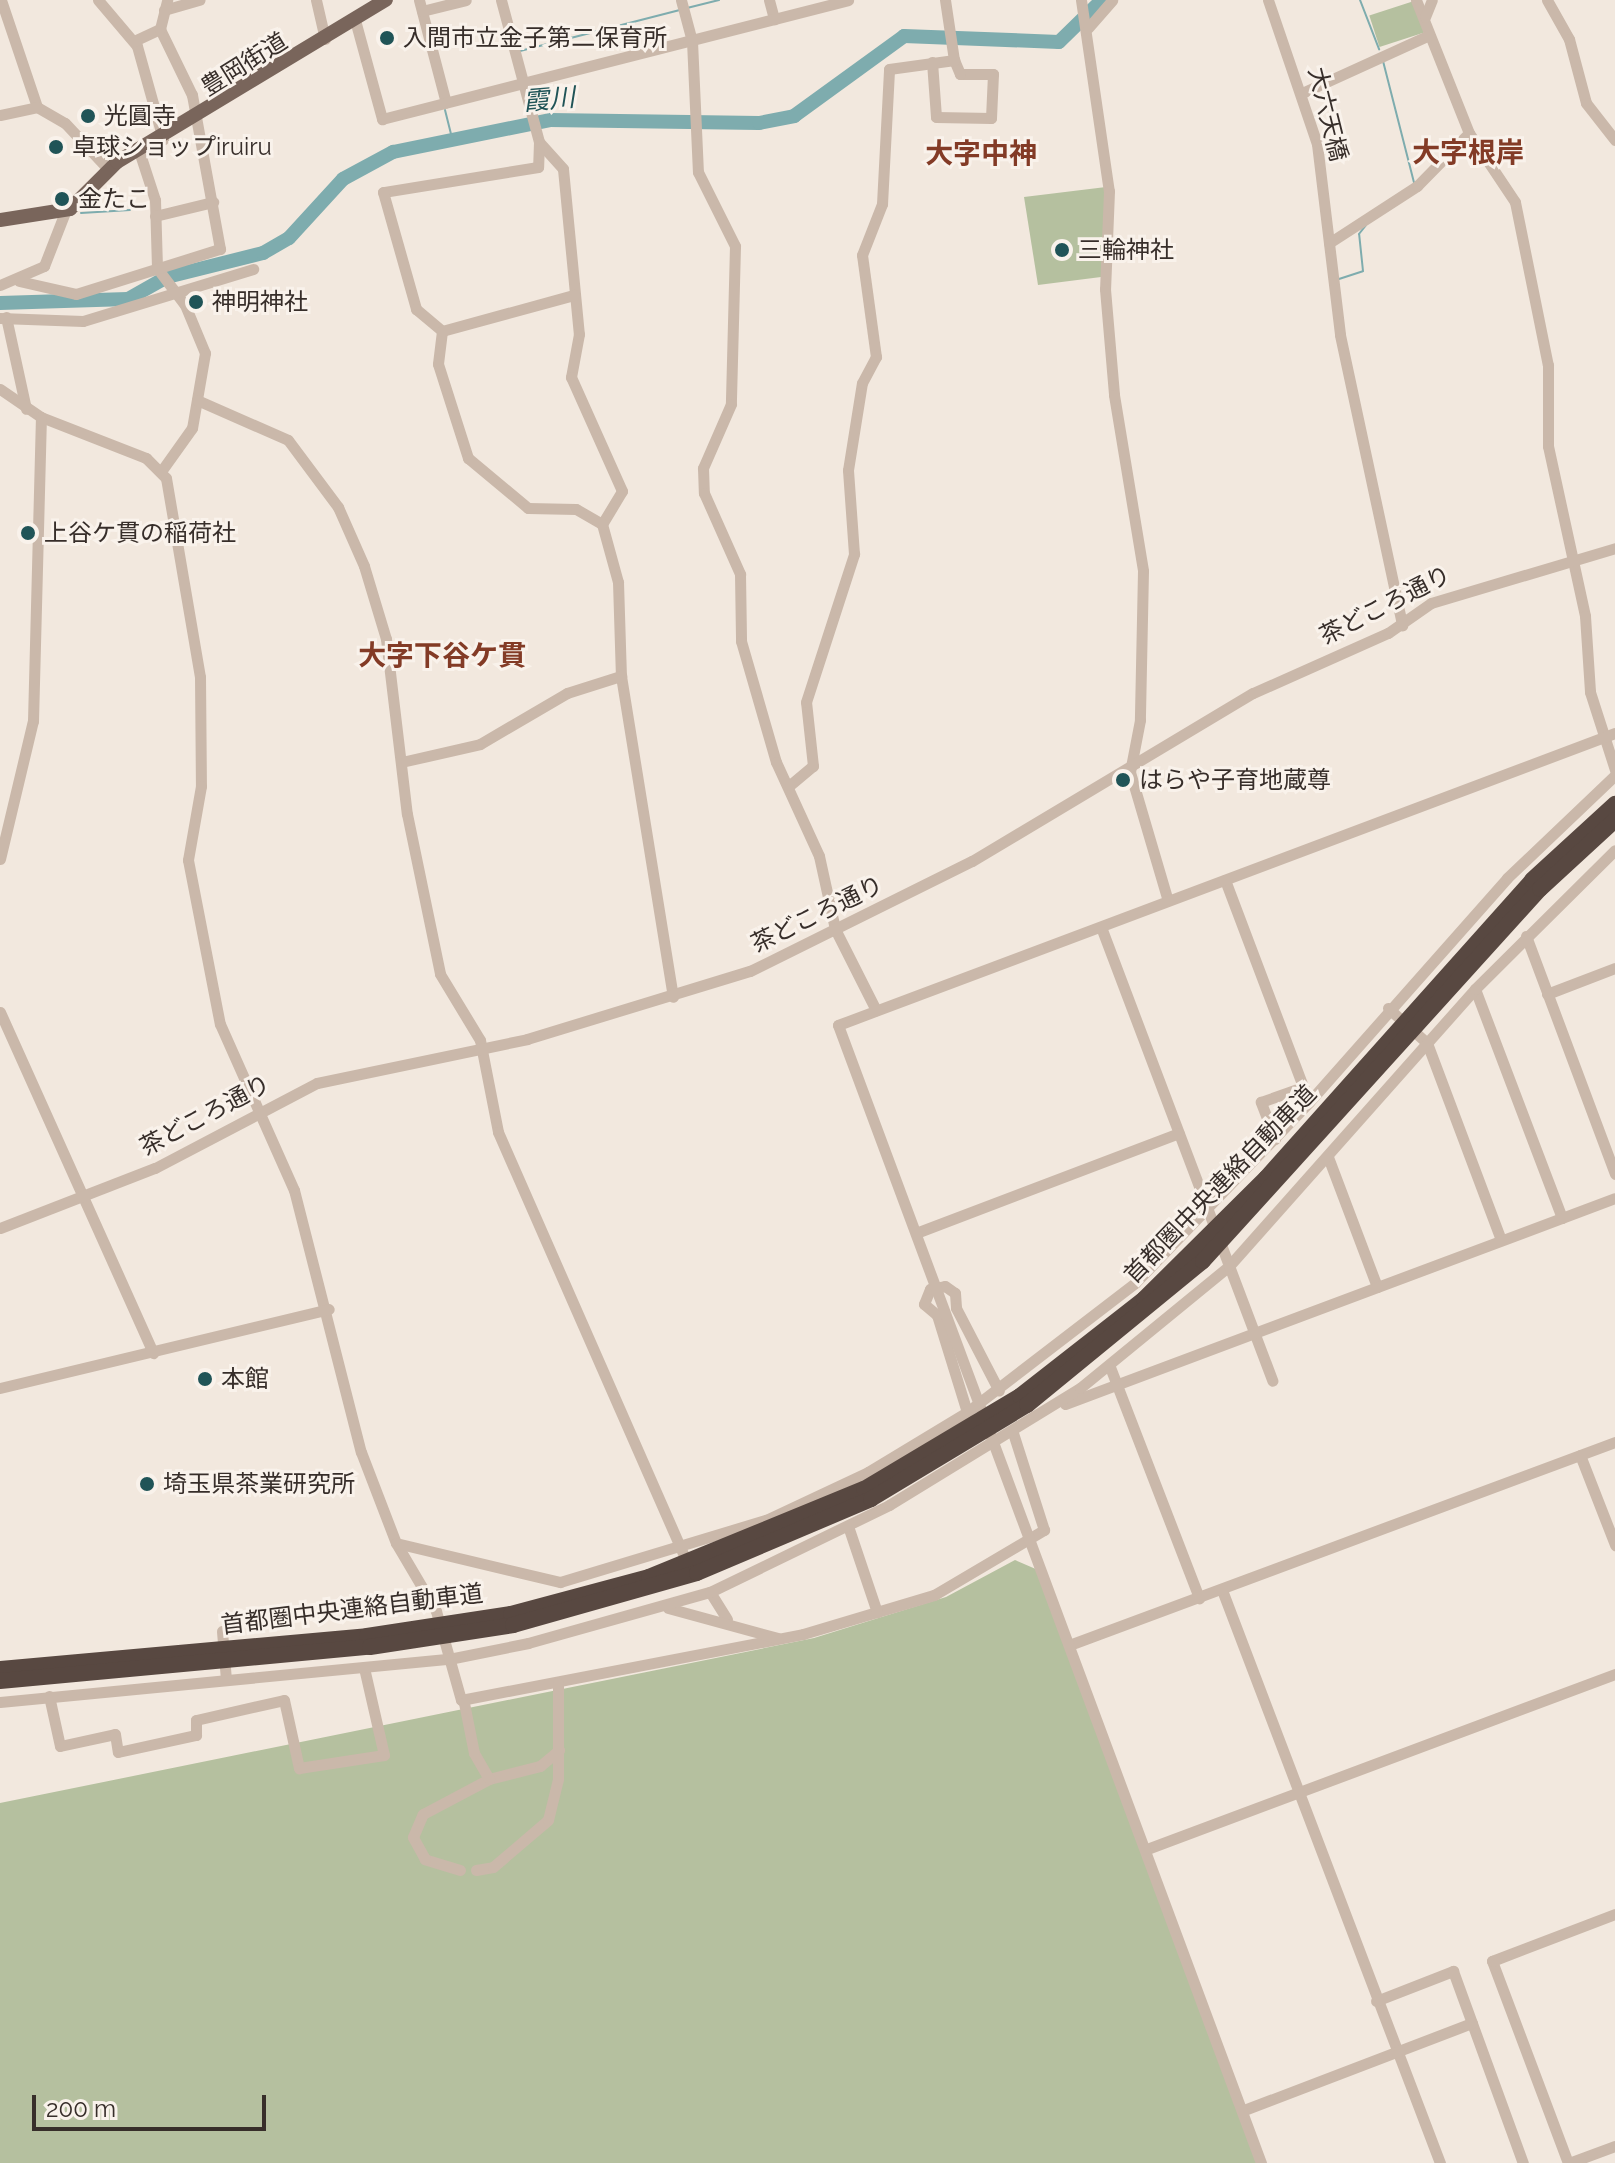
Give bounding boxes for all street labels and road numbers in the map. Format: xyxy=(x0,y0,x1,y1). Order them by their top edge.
street label: 豊岡街道 xyxy=(196,26,292,102)
street label: 大六天橋 xyxy=(1302,64,1354,164)
street label: 茶どころ通り xyxy=(1314,559,1456,651)
street label: 茶どころ通り xyxy=(746,869,888,959)
street label: 茶どころ通り xyxy=(135,1068,275,1162)
street label: 首都圏中央連絡自動車道 xyxy=(1118,1079,1322,1289)
street label: 首都圏中央連絡自動車道 xyxy=(219,1579,485,1639)

